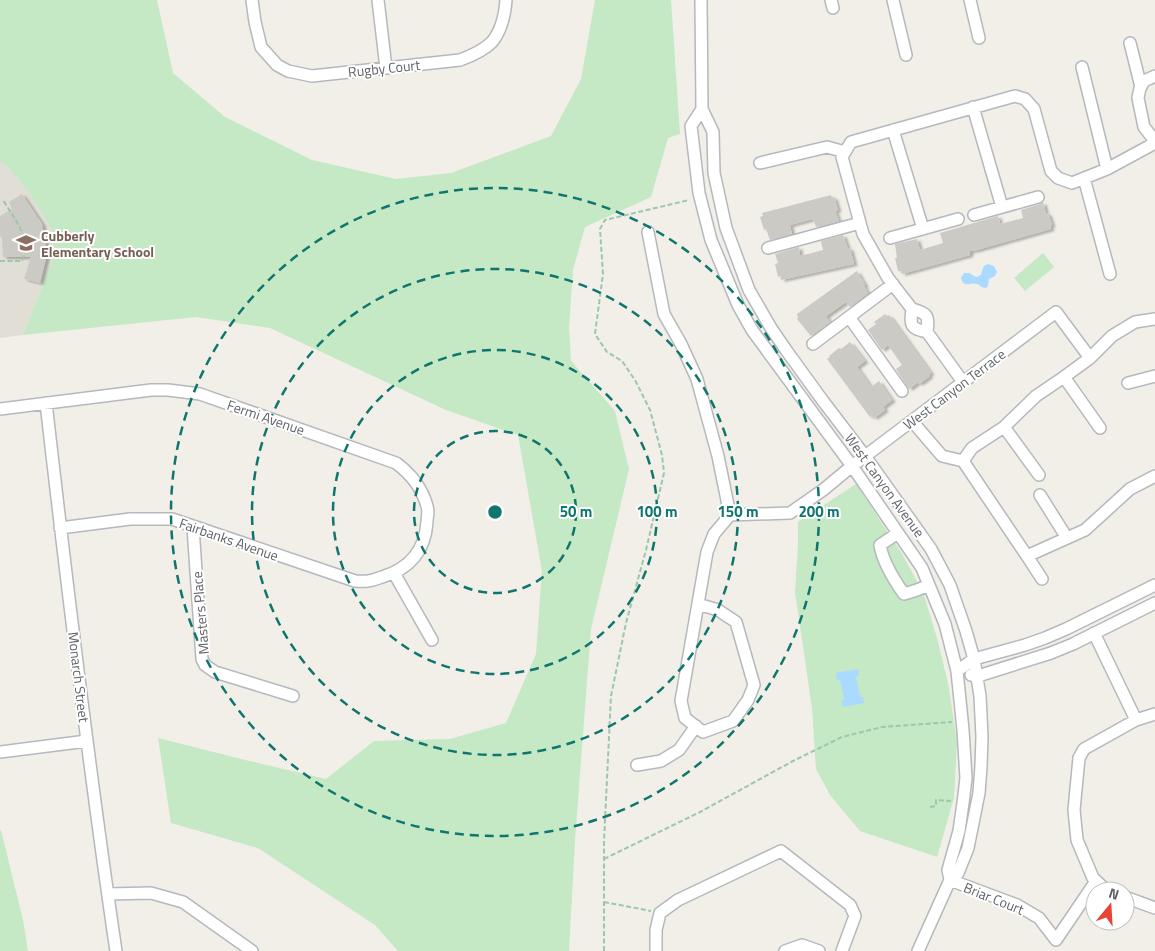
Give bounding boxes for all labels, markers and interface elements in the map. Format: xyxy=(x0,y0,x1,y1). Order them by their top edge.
street label: Rugby Court xyxy=(347,54,421,82)
place label: Cubberly Elementary School xyxy=(41,225,154,262)
school or university icon: Cubberly Elementary School xyxy=(15,232,37,254)
street label: West Canyon Terrace xyxy=(898,343,1010,435)
street label: Fermi Avenue xyxy=(224,394,308,440)
street label: West Canyon Avenue xyxy=(840,429,930,541)
text: 50 m xyxy=(560,500,592,523)
text: 100 m xyxy=(636,500,678,523)
text: 150 m xyxy=(717,500,759,523)
text: 200 m xyxy=(798,500,840,523)
centre of rings xyxy=(486,503,504,521)
street label: Fairbanks Avenue xyxy=(177,512,281,566)
street label: Masters Place xyxy=(186,571,214,655)
street label: Monarch Street xyxy=(63,630,95,724)
street label: Briar Court xyxy=(961,876,1027,920)
north arrow xyxy=(1085,881,1135,931)
text: N xyxy=(1106,882,1122,905)

